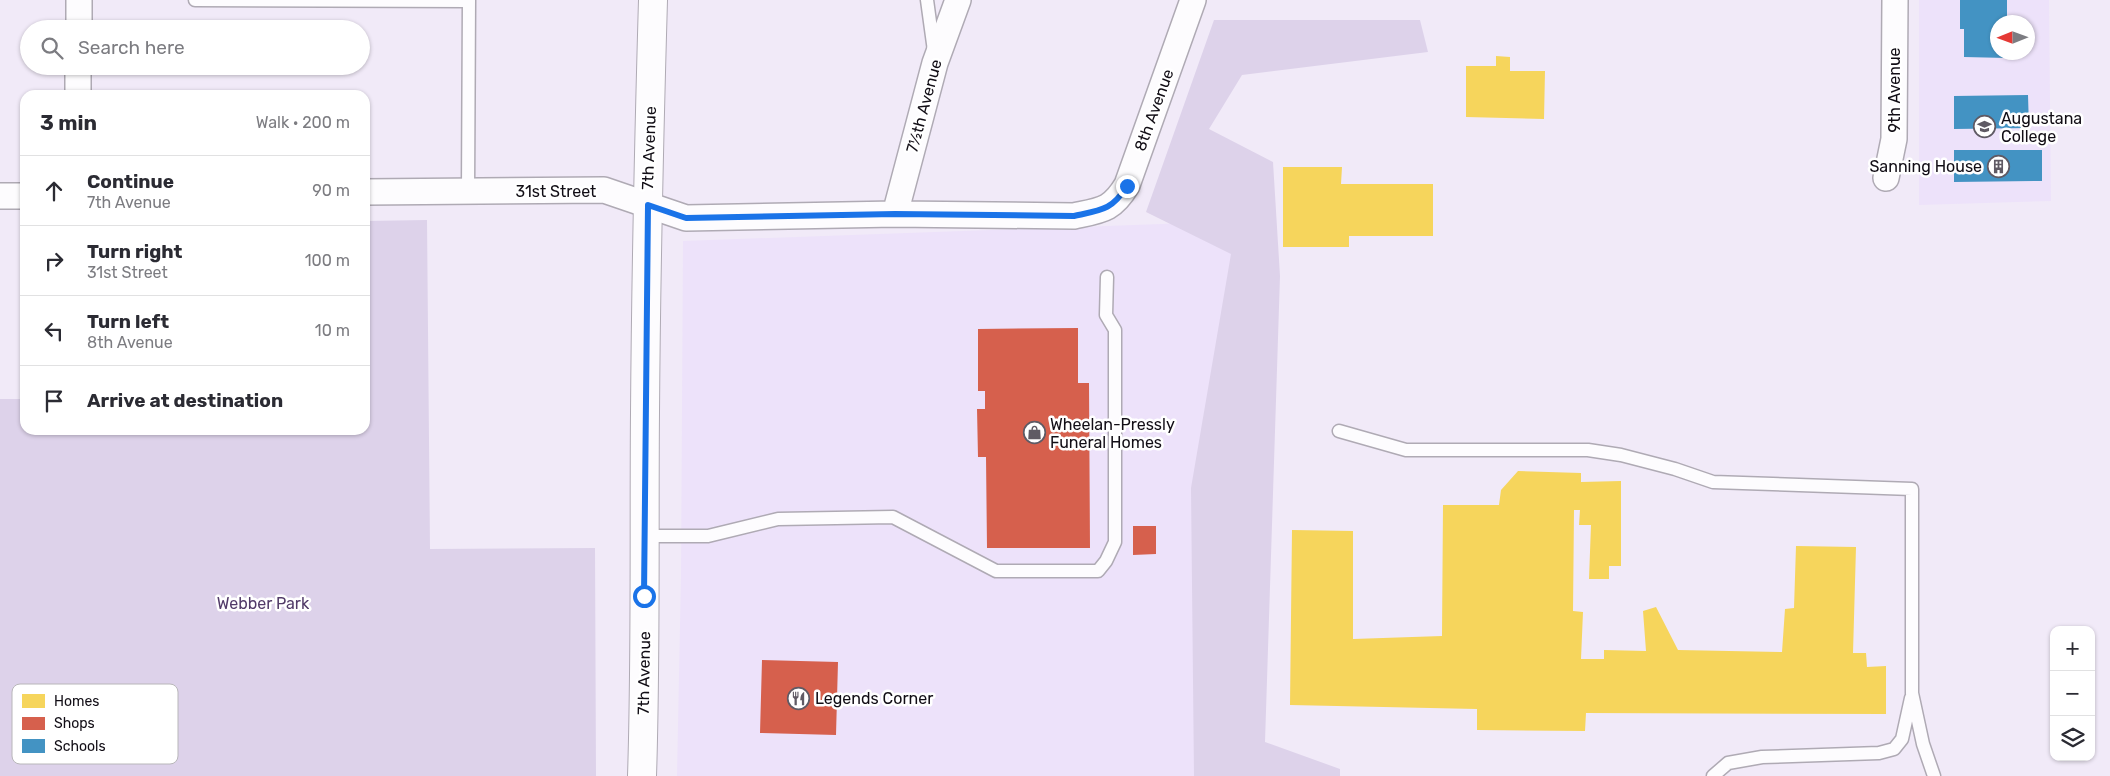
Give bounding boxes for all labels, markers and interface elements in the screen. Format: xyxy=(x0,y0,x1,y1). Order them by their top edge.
north arrow xyxy=(1990,15,2035,60)
search box xyxy=(20,20,370,75)
icon: search xyxy=(38,34,66,62)
text: Search here xyxy=(78,36,185,59)
street label: 9th Avenue xyxy=(1885,47,1904,133)
street label: 7½th Avenue xyxy=(902,57,946,155)
street label: 8th Avenue xyxy=(1130,66,1178,154)
street label: 7th Avenue xyxy=(638,106,660,190)
place label: Augustana College xyxy=(2001,109,2082,146)
text: 3 min xyxy=(40,110,97,135)
text: Walk · 200 m xyxy=(256,113,350,132)
school or university icon: Augustana College xyxy=(1973,115,1997,139)
building icon: Sanning House xyxy=(1986,154,2010,178)
place label: Sanning House xyxy=(1869,157,1982,176)
text: Continue xyxy=(87,170,174,193)
route end xyxy=(1116,175,1139,198)
icon: ahead xyxy=(40,177,68,205)
text: 90 m xyxy=(312,181,350,200)
street label: 31st Street xyxy=(516,182,596,201)
text: 7th Avenue xyxy=(87,193,171,212)
text: Turn right xyxy=(87,240,182,263)
icon: right xyxy=(40,247,68,275)
text: 100 m xyxy=(305,251,350,270)
text: 31st Street xyxy=(87,263,168,282)
text: Turn left xyxy=(87,310,169,333)
icon: left xyxy=(40,317,68,345)
text: 10 m xyxy=(315,321,350,340)
text: 8th Avenue xyxy=(87,333,173,352)
icon: arrive xyxy=(40,387,68,415)
text: Arrive at destination xyxy=(87,389,283,412)
place label: Wheelan-Pressly Funeral Homes xyxy=(1050,415,1175,452)
shop icon: Wheelan-Pressly Funeral Homes xyxy=(1022,421,1046,445)
route start xyxy=(633,585,656,608)
park label: Webber Park xyxy=(217,594,310,613)
map controls xyxy=(2050,626,2095,761)
button: + xyxy=(2050,626,2095,671)
street label: 7th Avenue xyxy=(634,631,654,715)
button: − xyxy=(2050,671,2095,716)
legend xyxy=(12,684,178,764)
restaurant icon: Legends Corner xyxy=(787,686,811,710)
place label: Legends Corner xyxy=(815,689,933,708)
text: Homes xyxy=(54,693,99,710)
text: Shops xyxy=(54,715,95,732)
button: layers xyxy=(2050,716,2095,761)
text: Schools xyxy=(54,738,106,755)

